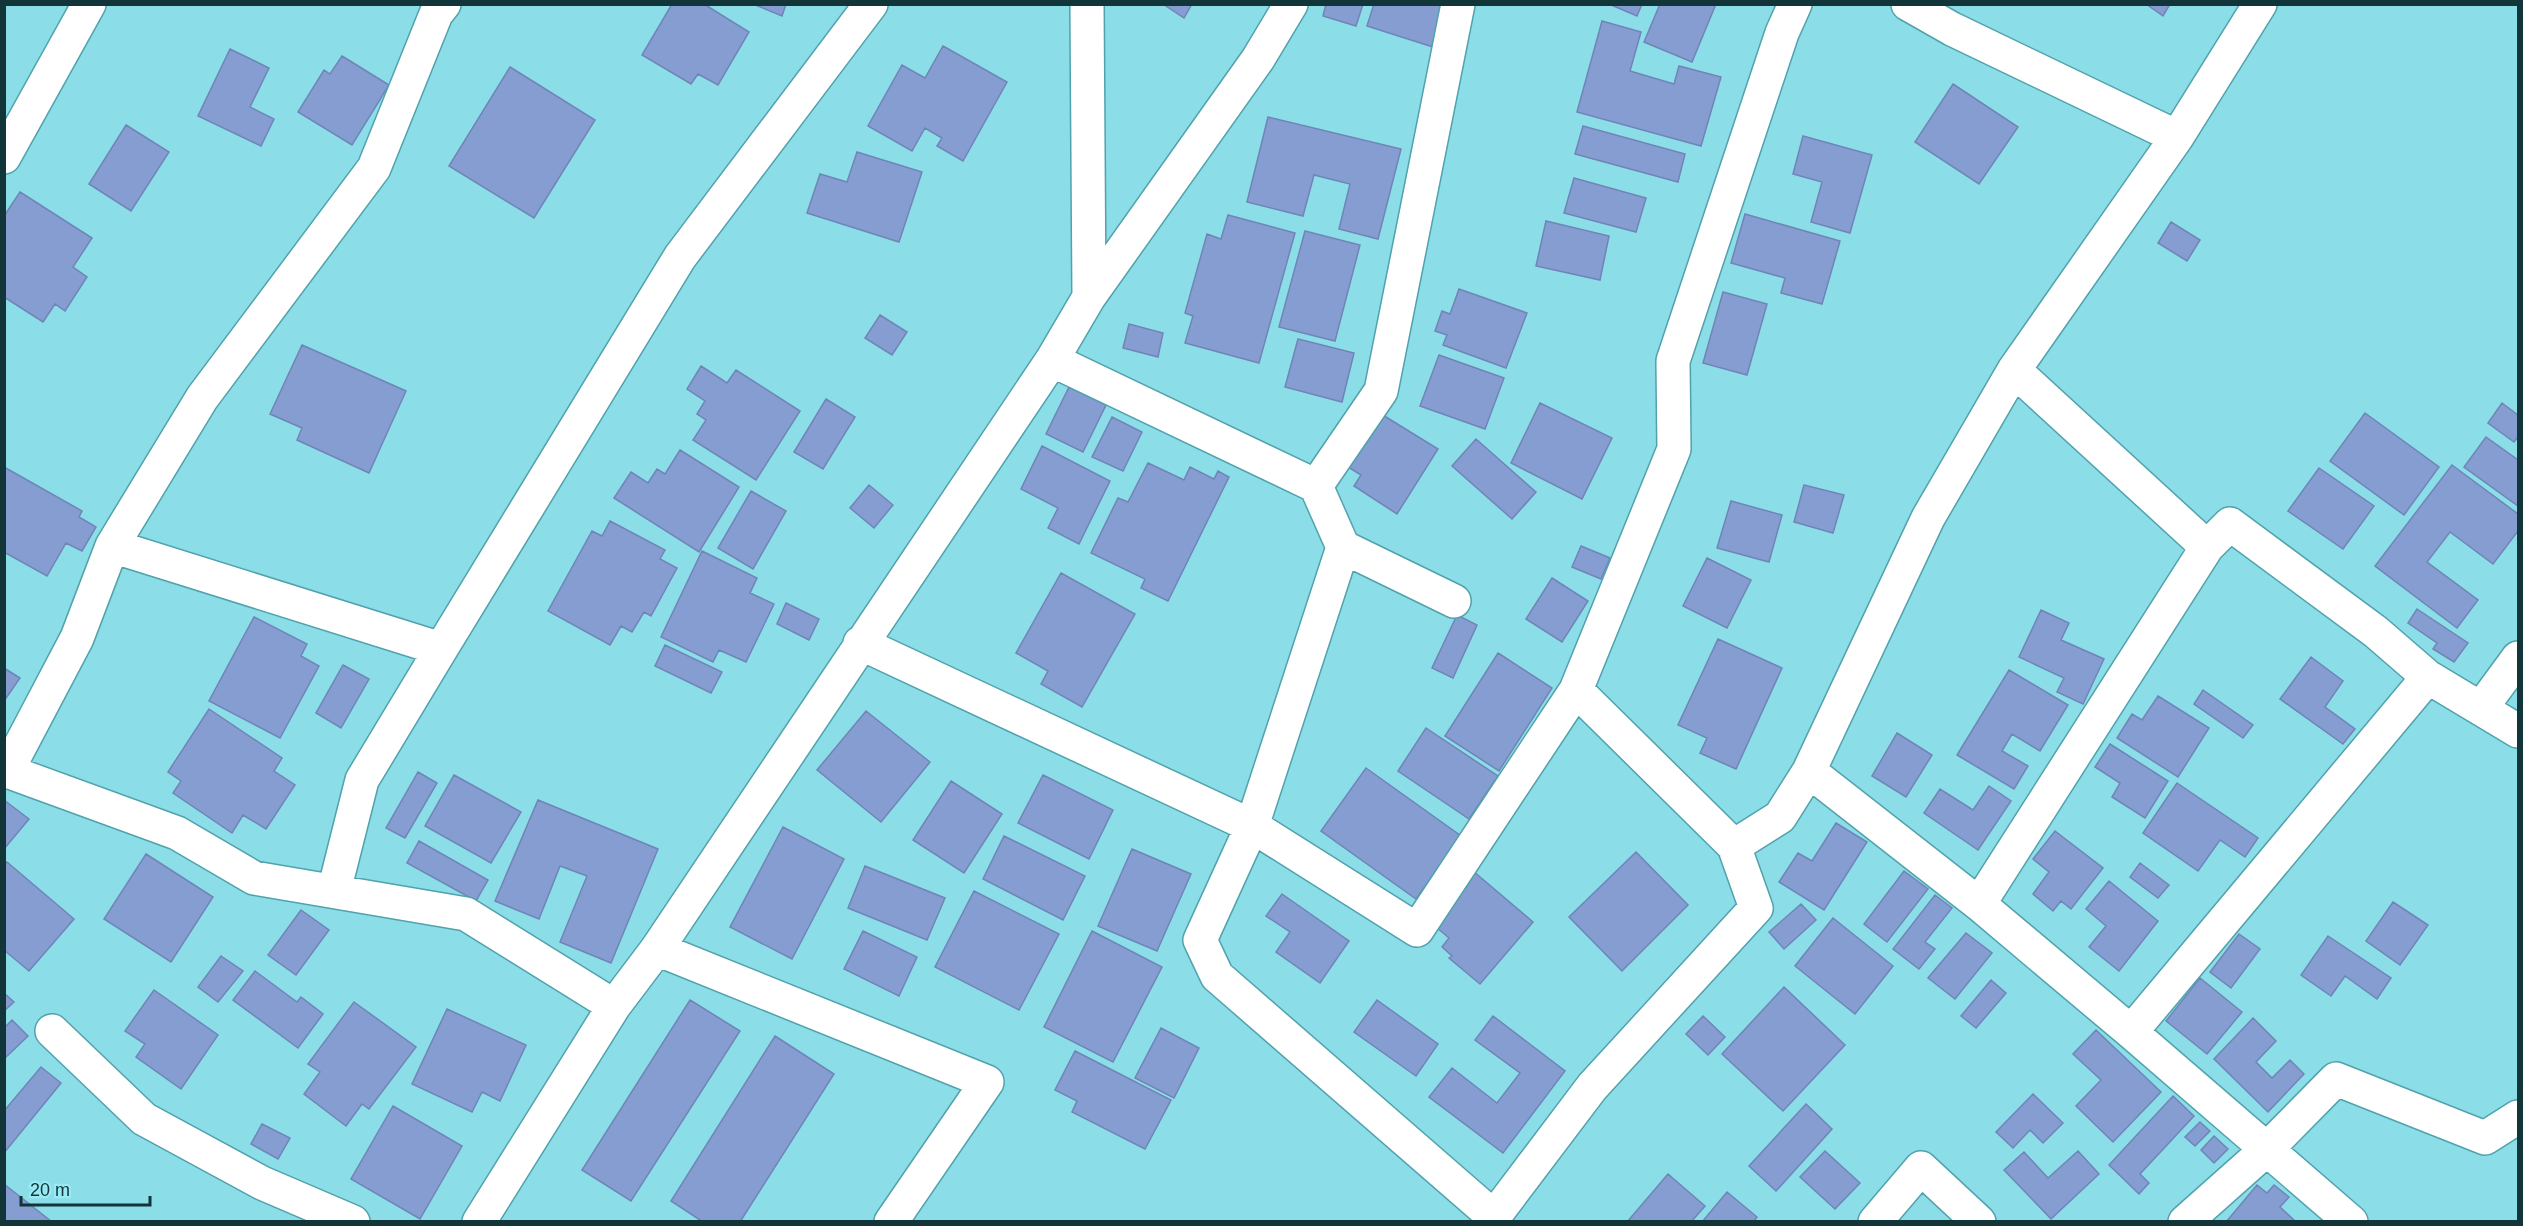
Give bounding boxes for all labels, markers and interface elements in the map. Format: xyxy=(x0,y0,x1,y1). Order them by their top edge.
scale bar xyxy=(21,1169,150,1207)
text: 20 m xyxy=(30,1180,70,1200)

